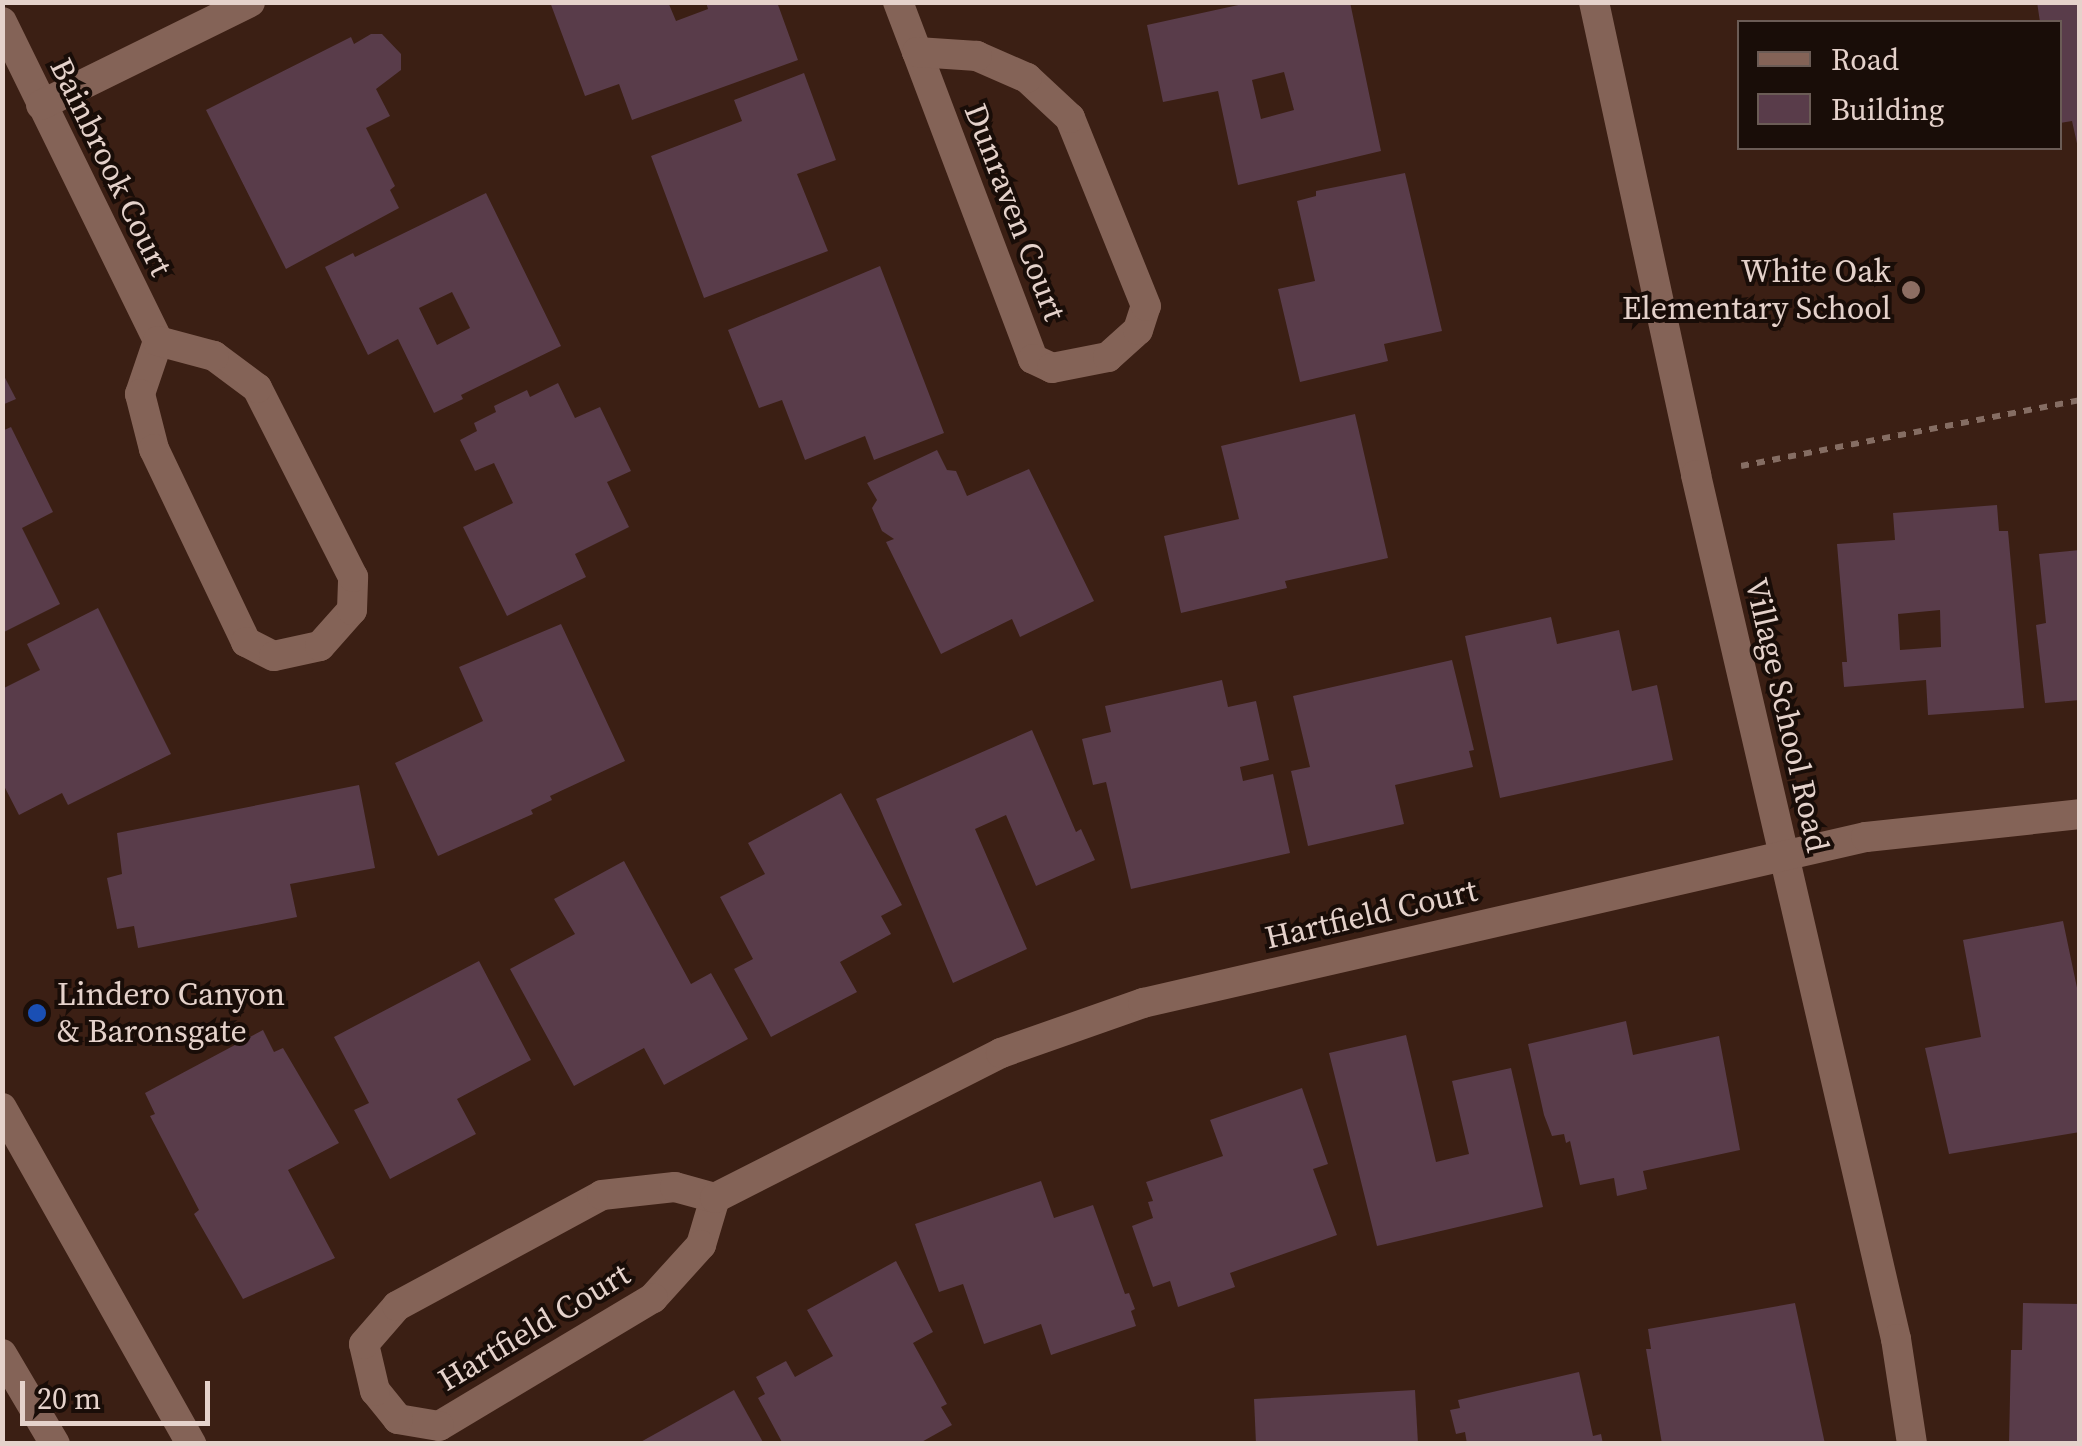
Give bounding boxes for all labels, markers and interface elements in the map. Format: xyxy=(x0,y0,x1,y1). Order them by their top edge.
legend xyxy=(1737,20,2062,150)
text: Road xyxy=(1831,39,1899,80)
street label: Bainbrook Court xyxy=(42,52,180,282)
text: Building xyxy=(1831,89,1944,130)
street label: Dunraven Court xyxy=(956,98,1074,326)
place label: White Oak Elementary School xyxy=(1622,253,1891,328)
marker: White Oak Elementary School xyxy=(1900,279,1922,301)
street label: Village School Road xyxy=(1737,574,1837,856)
street label: Hartfield Court xyxy=(1261,871,1481,957)
place label: Lindero Canyon & Baronsgate xyxy=(57,976,285,1051)
marker: Lindero Canyon & Baronsgate xyxy=(26,1002,48,1024)
street label: Hartfield Court xyxy=(431,1255,637,1399)
scale bar xyxy=(25,1361,215,1423)
text: 20 m xyxy=(37,1378,101,1419)

